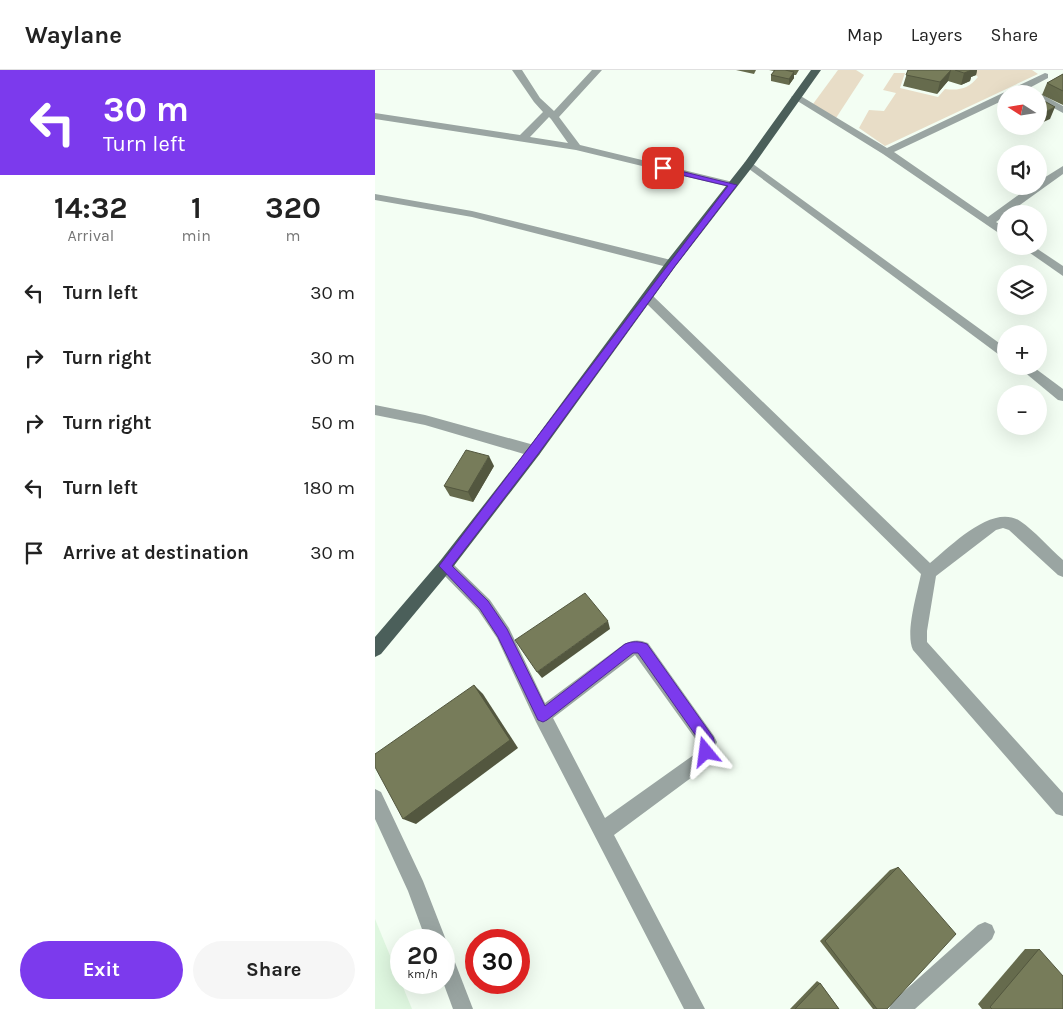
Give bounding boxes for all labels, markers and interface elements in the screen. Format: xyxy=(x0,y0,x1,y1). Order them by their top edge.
text: Waylane xyxy=(25,21,122,49)
text: Map xyxy=(847,24,883,46)
text: Layers xyxy=(911,24,963,46)
text: Share xyxy=(991,24,1038,46)
north arrow xyxy=(997,85,1047,135)
map controls xyxy=(997,85,1047,435)
text: 30 m xyxy=(103,89,189,130)
icon: left xyxy=(20,90,85,155)
text: Turn left xyxy=(103,131,186,157)
button: sound xyxy=(997,145,1047,195)
pin xyxy=(642,147,684,189)
icon: arrive xyxy=(649,154,677,182)
text: 14:32 xyxy=(54,190,128,226)
text: 1 xyxy=(191,190,202,226)
text: 320 xyxy=(265,190,321,226)
button: search xyxy=(997,205,1047,255)
text: Arrival xyxy=(67,226,114,245)
text: min xyxy=(182,226,211,245)
text: m xyxy=(286,226,300,245)
button: layers xyxy=(997,265,1047,315)
icon: left xyxy=(20,279,48,307)
text: Turn left xyxy=(63,282,138,304)
text: 30 m xyxy=(310,282,355,304)
button: + xyxy=(997,325,1047,375)
icon: right xyxy=(20,344,48,372)
text: Turn right xyxy=(63,347,152,369)
text: 30 m xyxy=(310,347,355,369)
button: − xyxy=(997,385,1047,435)
icon: right xyxy=(20,409,48,437)
text: Turn right xyxy=(63,412,152,434)
text: 50 m xyxy=(311,412,355,434)
icon: left xyxy=(20,474,48,502)
text: Turn left xyxy=(63,477,138,499)
text: 180 m xyxy=(303,477,355,499)
icon: arrive xyxy=(20,539,48,567)
text: Arrive at destination xyxy=(63,542,249,564)
text: 30 m xyxy=(310,542,355,564)
position arrow xyxy=(679,725,731,777)
speed limit sign: 30 xyxy=(465,929,530,994)
button: Exit xyxy=(20,941,183,999)
button: Share xyxy=(193,941,355,999)
text: 20 xyxy=(407,941,438,970)
text: km/h xyxy=(407,967,438,981)

